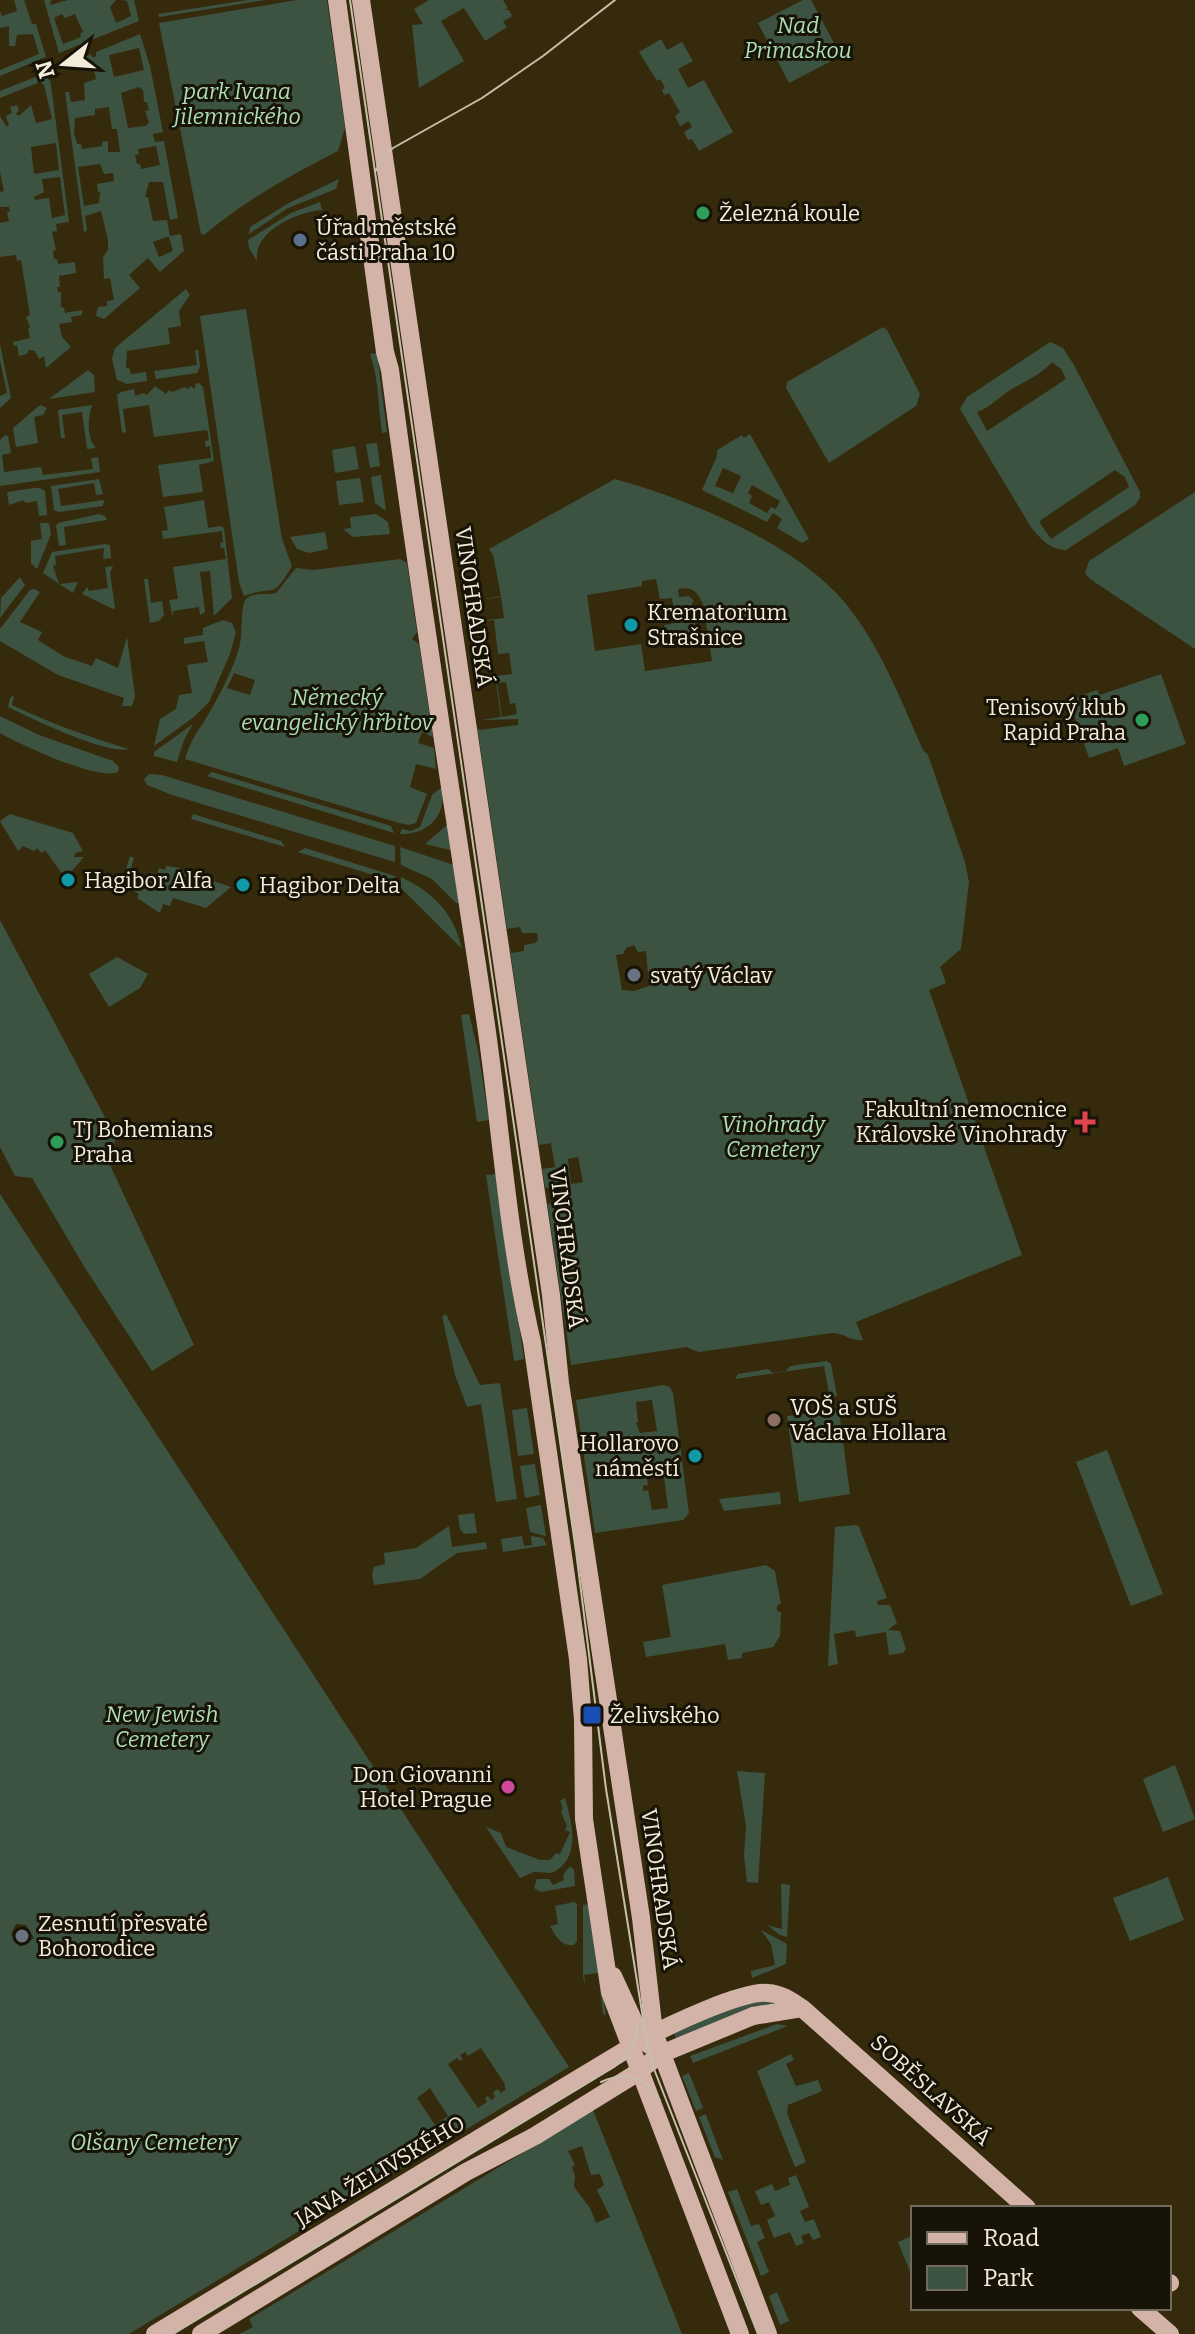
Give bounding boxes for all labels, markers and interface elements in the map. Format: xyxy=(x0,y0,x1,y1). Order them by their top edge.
park label: Nad Primaskou xyxy=(744,12,852,64)
north arrow xyxy=(24,24,104,104)
text: N xyxy=(30,58,61,82)
park label: park Ivana Jilemnického xyxy=(171,78,301,130)
place label: Železná koule xyxy=(719,200,860,227)
marker: Železná koule xyxy=(694,204,712,222)
place label: Úřad městské části Praha 10 xyxy=(316,214,457,266)
marker: Úřad městské části Praha 10 xyxy=(291,231,309,249)
street label: VINOHRADSKÁ xyxy=(449,525,499,690)
place label: Krematorium Strašnice xyxy=(647,599,787,651)
marker: Krematorium Strašnice xyxy=(622,616,640,634)
park label: Německý evangelický hřbitov xyxy=(241,684,435,736)
place label: Tenisový klub Rapid Praha xyxy=(986,694,1126,746)
marker: Tenisový klub Rapid Praha xyxy=(1133,711,1151,729)
place label: Hagibor Alfa xyxy=(84,867,212,894)
marker: Hagibor Alfa xyxy=(59,871,77,889)
place label: Hagibor Delta xyxy=(259,872,400,899)
marker: Hagibor Delta xyxy=(234,876,252,894)
place label: svatý Václav xyxy=(650,962,773,989)
marker: svatý Václav xyxy=(625,966,643,984)
place label: Fakultní nemocnice Královské Vinohrady xyxy=(856,1096,1067,1148)
park label: Vinohrady Cemetery xyxy=(721,1111,827,1163)
marker: Fakultní nemocnice Královské Vinohrady xyxy=(1074,1111,1096,1133)
place label: TJ Bohemians Praha xyxy=(73,1116,213,1168)
marker: TJ Bohemians Praha xyxy=(48,1133,66,1151)
street label: VINOHRADSKÁ xyxy=(544,1166,590,1331)
place label: VOŠ a SUŠ Václava Hollara xyxy=(790,1394,947,1446)
marker: VOŠ a SUŠ Václava Hollara xyxy=(765,1411,783,1429)
place label: Hollarovo náměstí xyxy=(580,1430,679,1482)
marker: Hollarovo náměstí xyxy=(686,1447,704,1465)
park label: New Jewish Cemetery xyxy=(106,1701,218,1753)
place label: Želivského xyxy=(610,1702,720,1729)
marker: Želivského xyxy=(581,1704,603,1726)
place label: Don Giovanni Hotel Prague xyxy=(353,1761,492,1813)
marker: Don Giovanni Hotel Prague xyxy=(499,1778,517,1796)
street label: VINOHRADSKÁ xyxy=(635,1807,685,1972)
place label: Zesnutí přesvaté Bohorodice xyxy=(38,1910,208,1962)
marker: Zesnutí přesvaté Bohorodice xyxy=(13,1927,31,1945)
street label: SOBĚSLAVSKÁ xyxy=(865,2029,997,2152)
street label: JANA ŽELIVSKÉHO xyxy=(289,2110,470,2233)
park label: Olšany Cemetery xyxy=(70,2129,240,2156)
legend xyxy=(911,2206,1171,2310)
text: Road xyxy=(983,2224,1039,2252)
text: Park xyxy=(983,2264,1034,2292)

